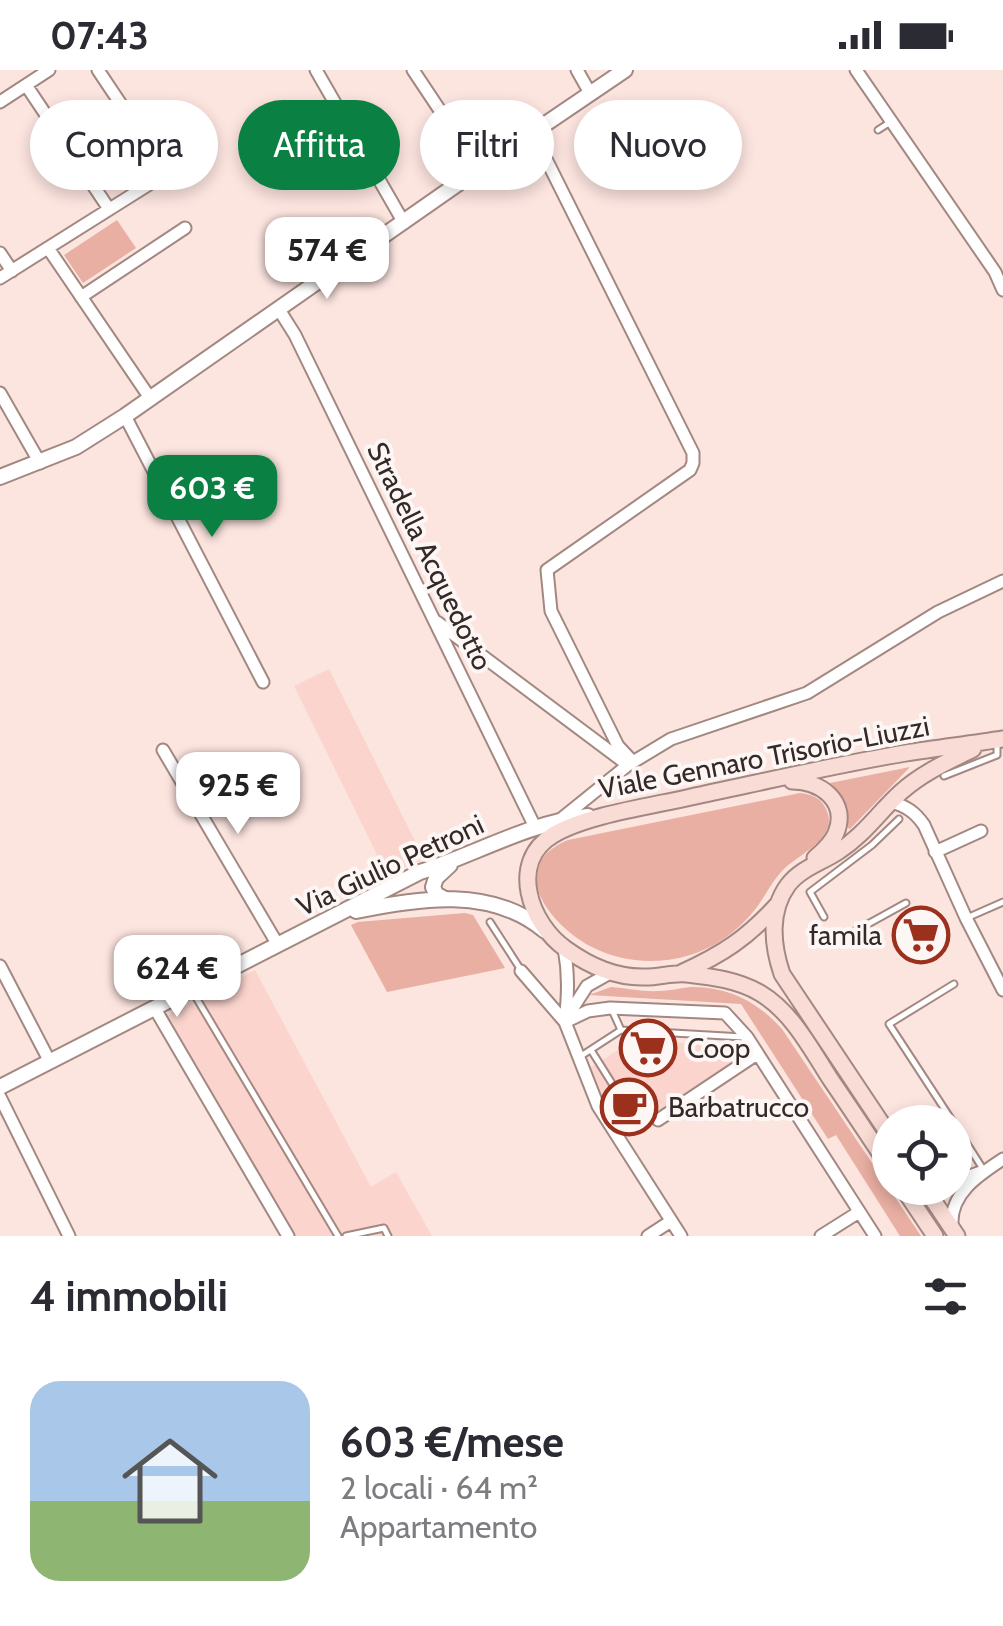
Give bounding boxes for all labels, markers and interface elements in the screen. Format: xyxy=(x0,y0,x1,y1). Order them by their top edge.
text: 07:43 xyxy=(50,12,149,59)
chip: Compra xyxy=(30,100,218,190)
chip: Affitta xyxy=(238,100,400,190)
chip: Filtri xyxy=(420,100,554,190)
chip: Nuovo xyxy=(574,100,742,190)
pin: 574 € xyxy=(257,217,397,302)
text: 574 € xyxy=(287,230,367,269)
street label: Stradella Acquedotto xyxy=(360,437,500,675)
pin: 603 € xyxy=(142,455,282,540)
text: 603 € xyxy=(169,468,255,507)
street label: Viale Gennaro Trisorio-Liuzzi xyxy=(596,708,932,806)
pin: 925 € xyxy=(168,752,308,837)
text: 925 € xyxy=(198,765,278,804)
street label: Via Giulio Petroni xyxy=(291,807,489,923)
supermarket icon: famila xyxy=(891,905,951,965)
place label: famila xyxy=(809,918,883,952)
pin: 624 € xyxy=(107,935,247,1020)
text: 624 € xyxy=(136,948,218,987)
supermarket icon: Coop xyxy=(618,1018,678,1078)
place label: Coop xyxy=(687,1031,750,1065)
cafe icon: Barbatrucco xyxy=(599,1077,659,1137)
place label: Barbatrucco xyxy=(668,1090,809,1124)
map controls xyxy=(872,1105,972,1205)
button: locate xyxy=(872,1105,972,1205)
icon: filters xyxy=(918,1269,973,1324)
text: 4 immobili xyxy=(30,1270,228,1322)
text: 603 €/mese xyxy=(340,1416,564,1468)
icon: home xyxy=(110,1421,230,1541)
text: 2 locali · 64 m² xyxy=(340,1468,538,1507)
text: Appartamento xyxy=(340,1507,537,1546)

